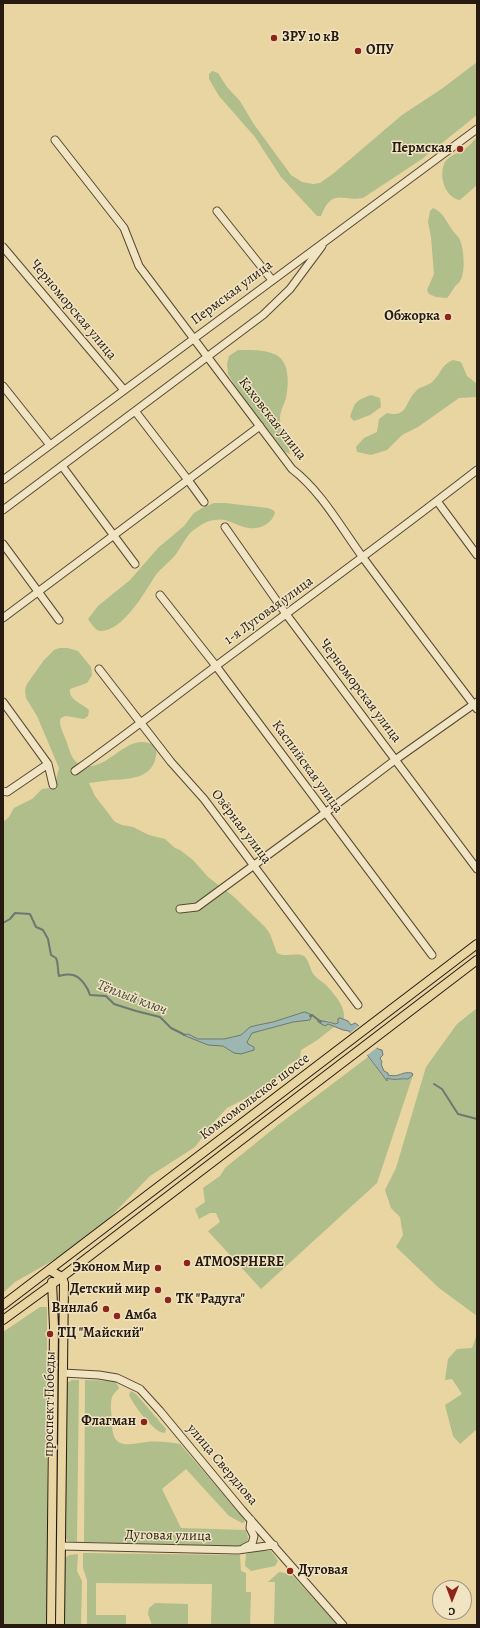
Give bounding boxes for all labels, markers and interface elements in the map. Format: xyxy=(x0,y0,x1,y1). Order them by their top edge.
place label: ЗРУ 10 кВ xyxy=(282,30,339,46)
marker: ЗРУ 10 кВ xyxy=(269,33,279,43)
place label: ОПУ xyxy=(366,43,394,59)
marker: ОПУ xyxy=(353,46,363,56)
place label: Пермская xyxy=(392,141,452,157)
marker: Пермская xyxy=(455,144,465,154)
street label: Черноморская улица xyxy=(26,256,120,364)
street label: Пермская улица xyxy=(188,257,276,329)
place label: Обжорка xyxy=(384,309,440,325)
marker: Обжорка xyxy=(443,312,453,322)
street label: Каховская улица xyxy=(234,374,310,464)
street label: 1-я Луговая улица xyxy=(221,573,317,649)
street label: Черноморская улица xyxy=(315,636,405,746)
street label: Каспийская улица xyxy=(268,717,346,817)
street label: Озёрная улица xyxy=(207,786,275,868)
water label: Тёплый ключ xyxy=(94,976,170,1020)
street label: Комсомольское шоссе xyxy=(197,1050,313,1144)
place label: ATMOSPHERE xyxy=(195,1255,284,1271)
marker: ATMOSPHERE xyxy=(182,1258,192,1268)
place label: Эконом Мир xyxy=(72,1260,150,1276)
marker: Эконом Мир xyxy=(153,1263,163,1273)
place label: Детский мир xyxy=(70,1282,150,1298)
marker: Детский мир xyxy=(153,1285,163,1295)
place label: ТК "Радуга" xyxy=(176,1292,245,1308)
marker: ТК "Радуга" xyxy=(163,1295,173,1305)
place label: Винлаб xyxy=(52,1301,98,1317)
marker: Винлаб xyxy=(101,1304,111,1314)
place label: Амба xyxy=(125,1308,157,1324)
marker: Амба xyxy=(112,1311,122,1321)
place label: ТЦ "Майский" xyxy=(58,1326,144,1342)
marker: ТЦ "Майский" xyxy=(45,1329,55,1339)
street label: проспект Победы xyxy=(41,1351,59,1457)
place label: Флагман xyxy=(81,1414,136,1430)
marker: Флагман xyxy=(139,1417,149,1427)
street label: улица Свердлова xyxy=(183,1421,261,1509)
street label: Дуговая улица xyxy=(125,1527,211,1545)
place label: Дуговая xyxy=(298,1563,348,1579)
marker: Дуговая xyxy=(285,1566,295,1576)
north arrow xyxy=(432,1580,472,1620)
text: С xyxy=(448,1604,455,1619)

